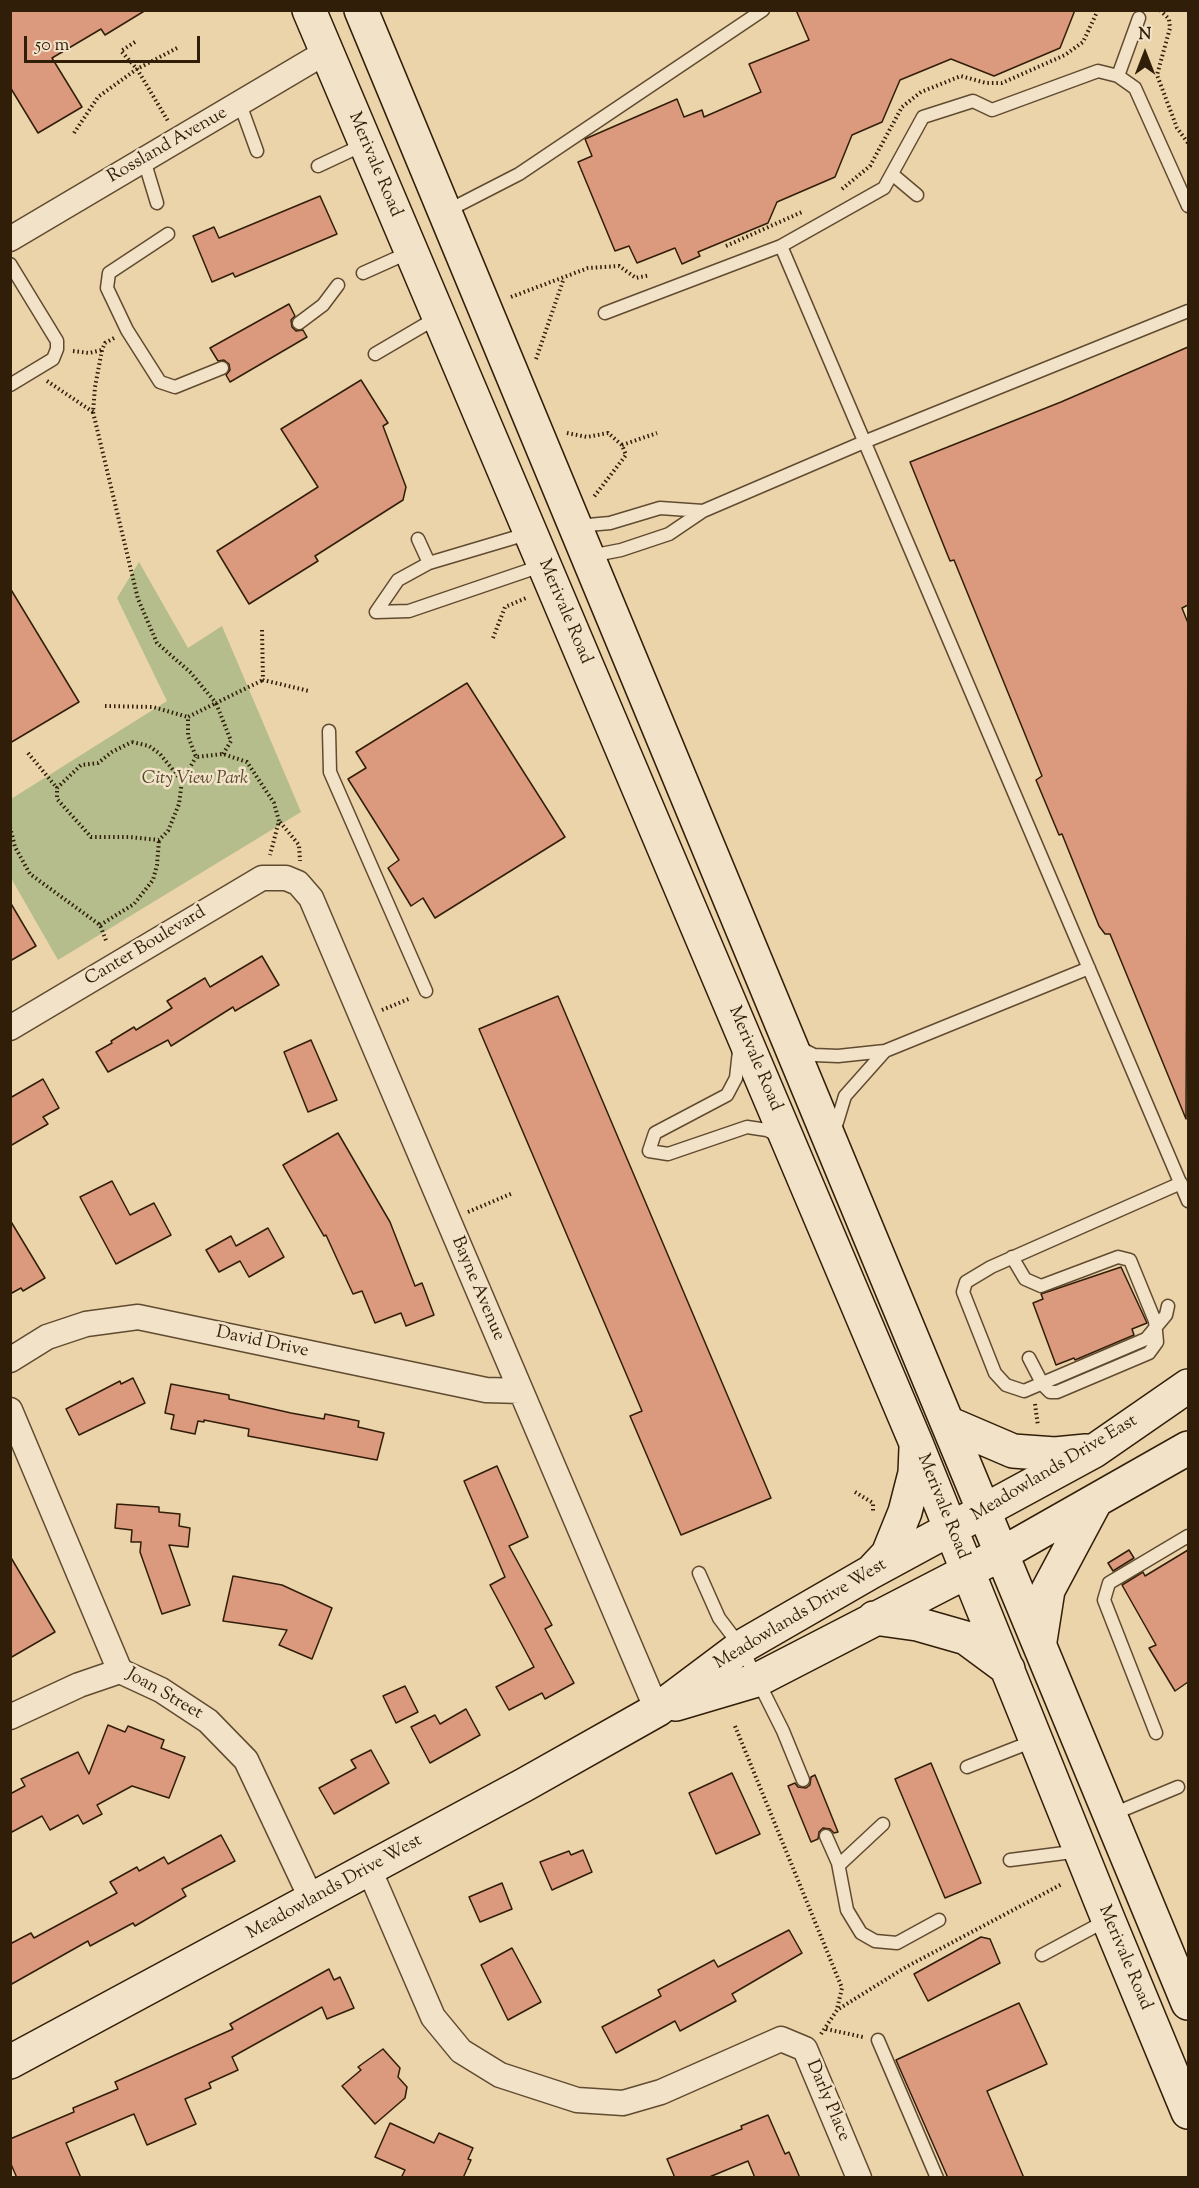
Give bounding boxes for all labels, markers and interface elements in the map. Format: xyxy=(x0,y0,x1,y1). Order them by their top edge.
scale bar xyxy=(27,24,202,62)
north arrow xyxy=(1115,24,1175,84)
text: N xyxy=(1139,24,1151,47)
text: 50 m xyxy=(35,33,69,59)
street label: Rossland Avenue xyxy=(104,103,232,189)
street label: Merivale Road xyxy=(342,109,406,221)
street label: Merivale Road xyxy=(532,556,596,668)
park label: City View Park xyxy=(142,769,248,791)
street label: Canter Boulevard xyxy=(82,902,210,992)
street label: Merivale Road xyxy=(722,1003,786,1115)
street label: Bayne Avenue xyxy=(445,1234,509,1344)
street label: David Drive xyxy=(214,1323,310,1363)
street label: Meadowlands Drive East xyxy=(968,1411,1142,1527)
street label: Merivale Road xyxy=(911,1451,973,1563)
street label: Meadowlands Drive West xyxy=(711,1555,891,1675)
street label: Joan Street xyxy=(122,1665,206,1725)
street label: Meadowlands Drive West xyxy=(244,1831,426,1945)
street label: Merivale Road xyxy=(1092,1902,1156,2014)
street label: Darly Place xyxy=(800,2057,854,2145)

